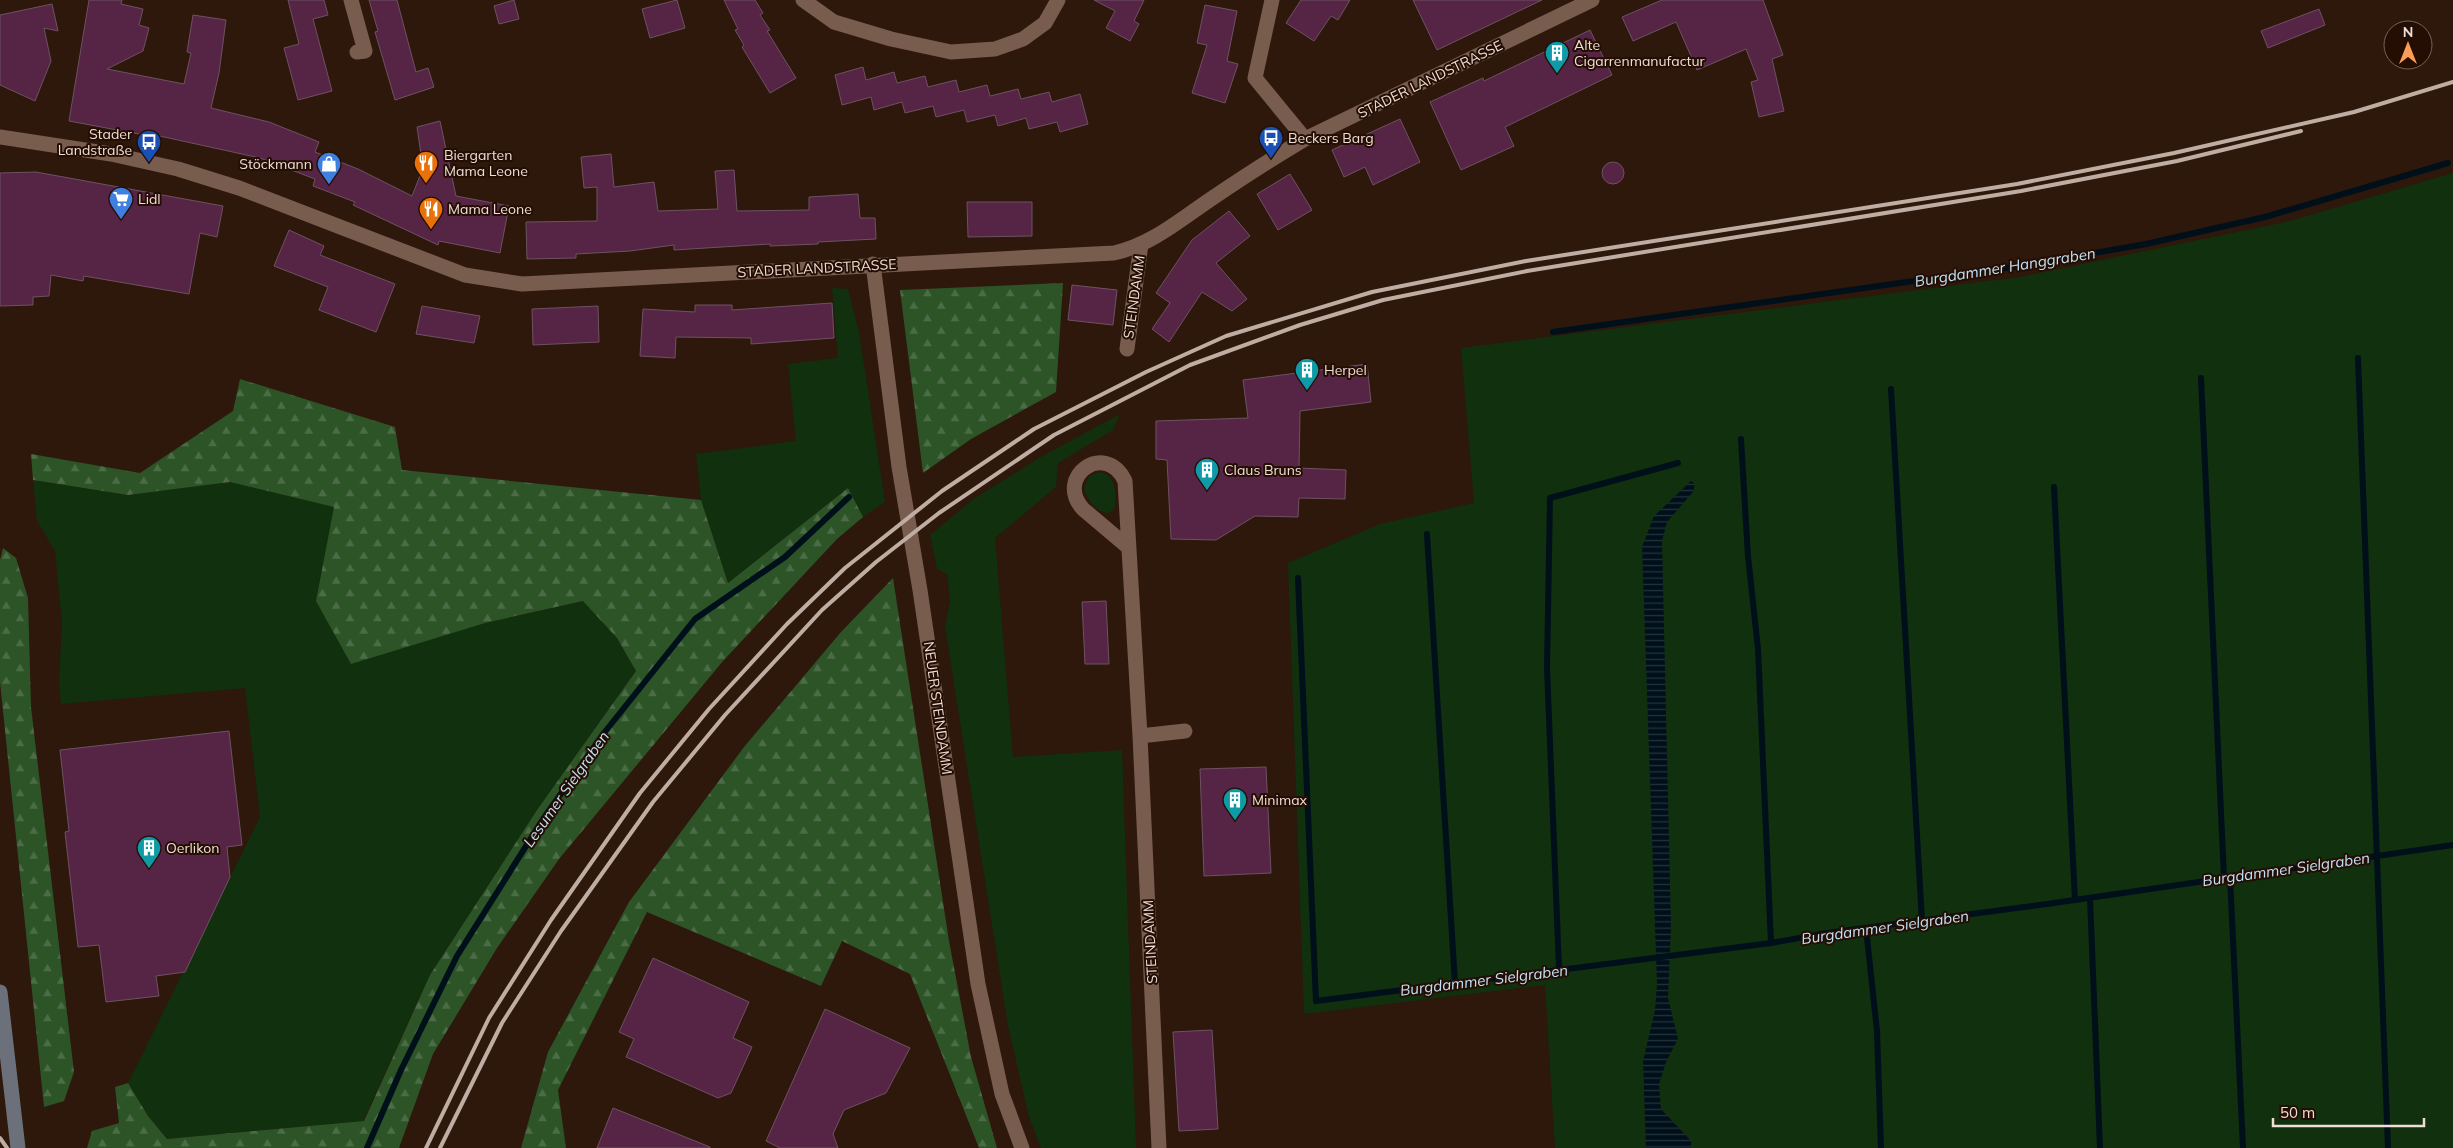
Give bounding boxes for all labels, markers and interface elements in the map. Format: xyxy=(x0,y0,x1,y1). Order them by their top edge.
north arrow xyxy=(2383,20,2433,70)
text: N xyxy=(2403,23,2413,41)
street label: STADER LANDSTRASSE xyxy=(1355,36,1505,122)
place label: Alte Cigarrenmanufactur xyxy=(1574,36,1706,70)
building icon: Alte Cigarrenmanufactur xyxy=(1544,40,1570,74)
place label: Stader Landstraße xyxy=(58,125,133,159)
bus stop icon: Beckers Barg xyxy=(1258,125,1284,159)
bus stop icon: Stader Landstraße xyxy=(136,129,162,163)
place label: Beckers Barg xyxy=(1288,129,1374,147)
place label: Biergarten Mama Leone xyxy=(444,146,528,180)
restaurant icon: Biergarten Mama Leone xyxy=(413,150,439,184)
shop icon: Stöckmann xyxy=(316,151,342,185)
place label: Stöckmann xyxy=(239,155,312,173)
supermarket icon: Lidl xyxy=(108,186,134,220)
place label: Lidl xyxy=(138,190,161,208)
restaurant icon: Mama Leone xyxy=(418,196,444,230)
place label: Mama Leone xyxy=(448,200,532,218)
water label: Burgdammer Hanggraben xyxy=(1913,243,2097,291)
street label: STEINDAMM xyxy=(1119,254,1149,340)
street label: STADER LANDSTRASSE xyxy=(737,255,897,281)
building icon: Herpel xyxy=(1294,357,1320,391)
place label: Herpel xyxy=(1324,361,1367,379)
building icon: Claus Bruns xyxy=(1194,457,1220,491)
place label: Claus Bruns xyxy=(1224,461,1302,479)
street label: NEUER STEINDAMM xyxy=(920,640,956,776)
water label: Lesumer Sielgraben xyxy=(519,727,613,851)
building icon: Minimax xyxy=(1222,787,1248,821)
place label: Minimax xyxy=(1252,791,1308,809)
building icon: Oerlikon xyxy=(136,835,162,869)
place label: Oerlikon xyxy=(166,839,219,857)
water label: Burgdammer Sielgraben xyxy=(2201,848,2371,890)
street label: STEINDAMM xyxy=(1139,900,1161,984)
water label: Burgdammer Sielgraben xyxy=(1800,906,1970,948)
water label: Burgdammer Sielgraben xyxy=(1399,960,1569,1000)
scale bar xyxy=(2273,1096,2424,1128)
text: 50 m xyxy=(2280,1103,2315,1122)

